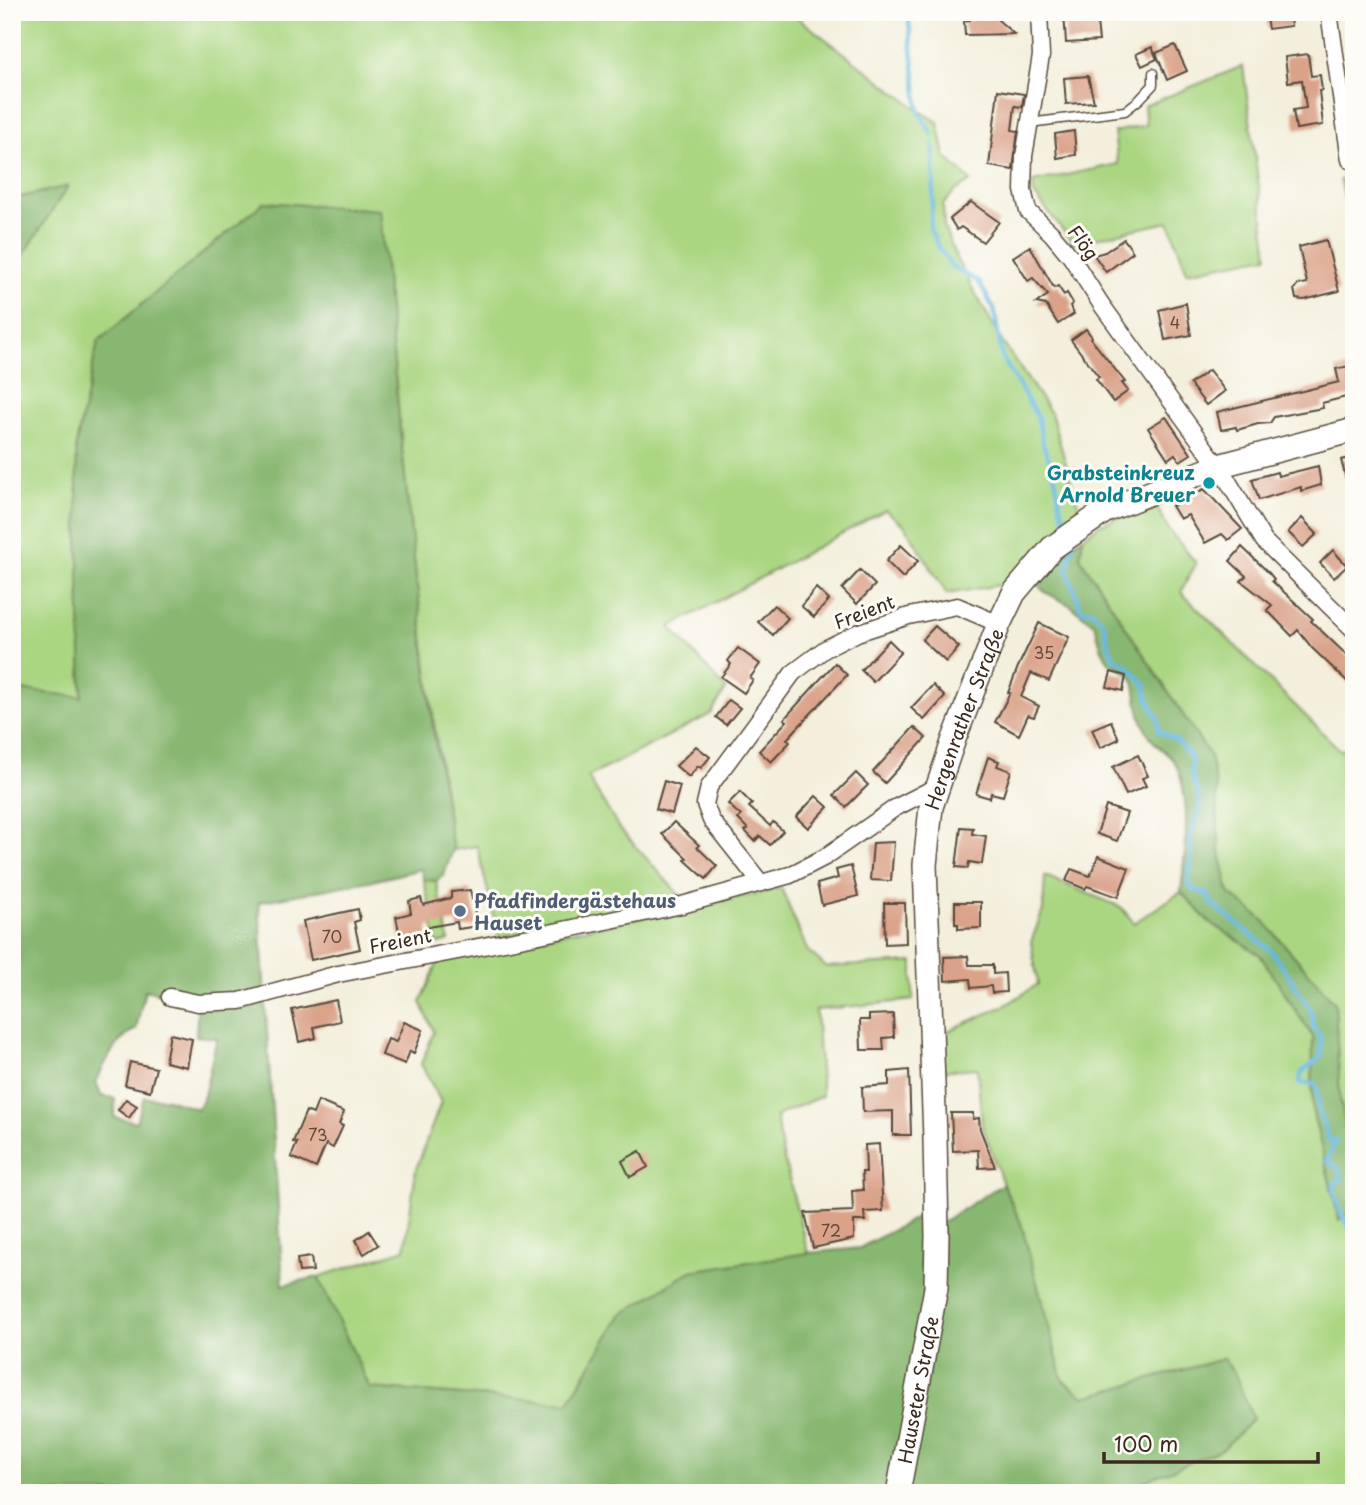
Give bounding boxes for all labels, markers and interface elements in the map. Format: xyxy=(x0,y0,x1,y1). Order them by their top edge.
street label: Flög xyxy=(1062,219,1106,265)
house number: 4 xyxy=(1170,310,1180,334)
place label: Grabsteinkreuz Arnold Breuer xyxy=(1047,458,1195,508)
marker: Grabsteinkreuz Arnold Breuer xyxy=(1201,475,1217,491)
street label: Freient xyxy=(829,587,899,635)
street label: Hergenrather Straße xyxy=(917,624,1010,813)
house number: 35 xyxy=(1034,640,1054,664)
place label: Pfadfindergästehaus Hauset xyxy=(474,886,676,936)
marker: Pfadfindergästehaus Hauset xyxy=(452,903,468,919)
street label: Freient xyxy=(366,920,434,960)
house number: 70 xyxy=(322,924,342,948)
house number: 73 xyxy=(308,1122,328,1146)
house number: 72 xyxy=(821,1218,841,1242)
street label: Hauseter Straße xyxy=(890,1314,945,1466)
scale bar xyxy=(1104,1421,1317,1465)
text: 100 m xyxy=(1114,1427,1178,1459)

